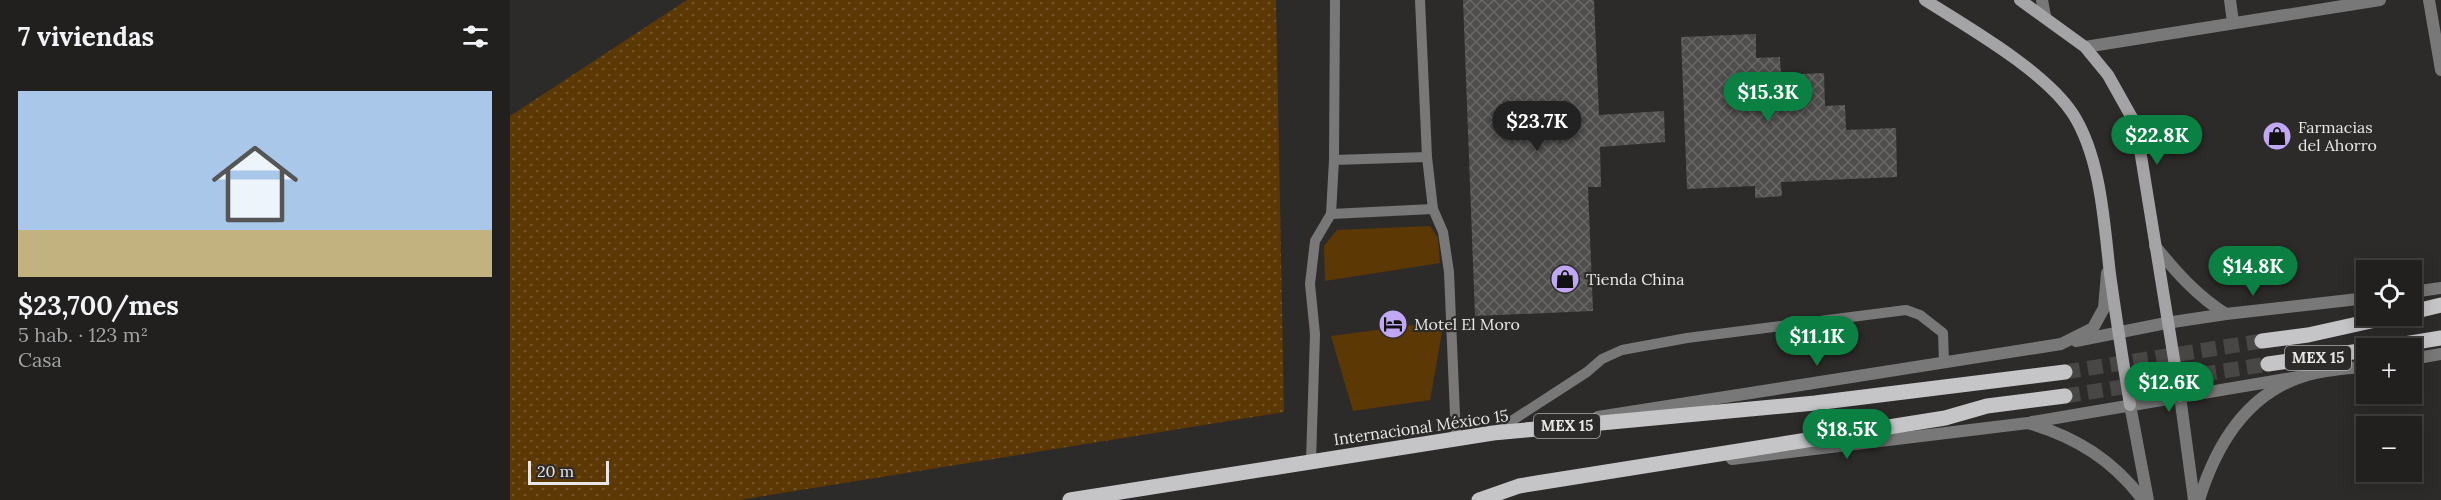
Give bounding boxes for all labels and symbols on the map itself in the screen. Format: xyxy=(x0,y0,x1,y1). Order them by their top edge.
pin: $15.3K xyxy=(1719,72,1817,123)
pin: $23.7K xyxy=(1488,101,1586,152)
pin: $22.8K xyxy=(2108,115,2206,166)
place label: Farmacias del Ahorro xyxy=(2298,117,2377,155)
shop icon: Farmacias del Ahorro xyxy=(2261,120,2293,152)
pin: $14.8K xyxy=(2204,246,2302,297)
shop icon: Tienda China xyxy=(1549,263,1581,295)
place label: Tienda China xyxy=(1586,269,1684,289)
hotel icon: Motel El Moro xyxy=(1377,308,1409,340)
place label: Motel El Moro xyxy=(1414,314,1520,334)
pin: $11.1K xyxy=(1768,316,1866,367)
road number: MEX 15 xyxy=(2285,346,2351,370)
pin: $12.6K xyxy=(2120,362,2218,413)
street label: Internacional México 15 xyxy=(1332,405,1510,449)
pin: $18.5K xyxy=(1798,409,1896,460)
road number: MEX 15 xyxy=(1534,414,1600,438)
scale bar xyxy=(528,458,609,486)

